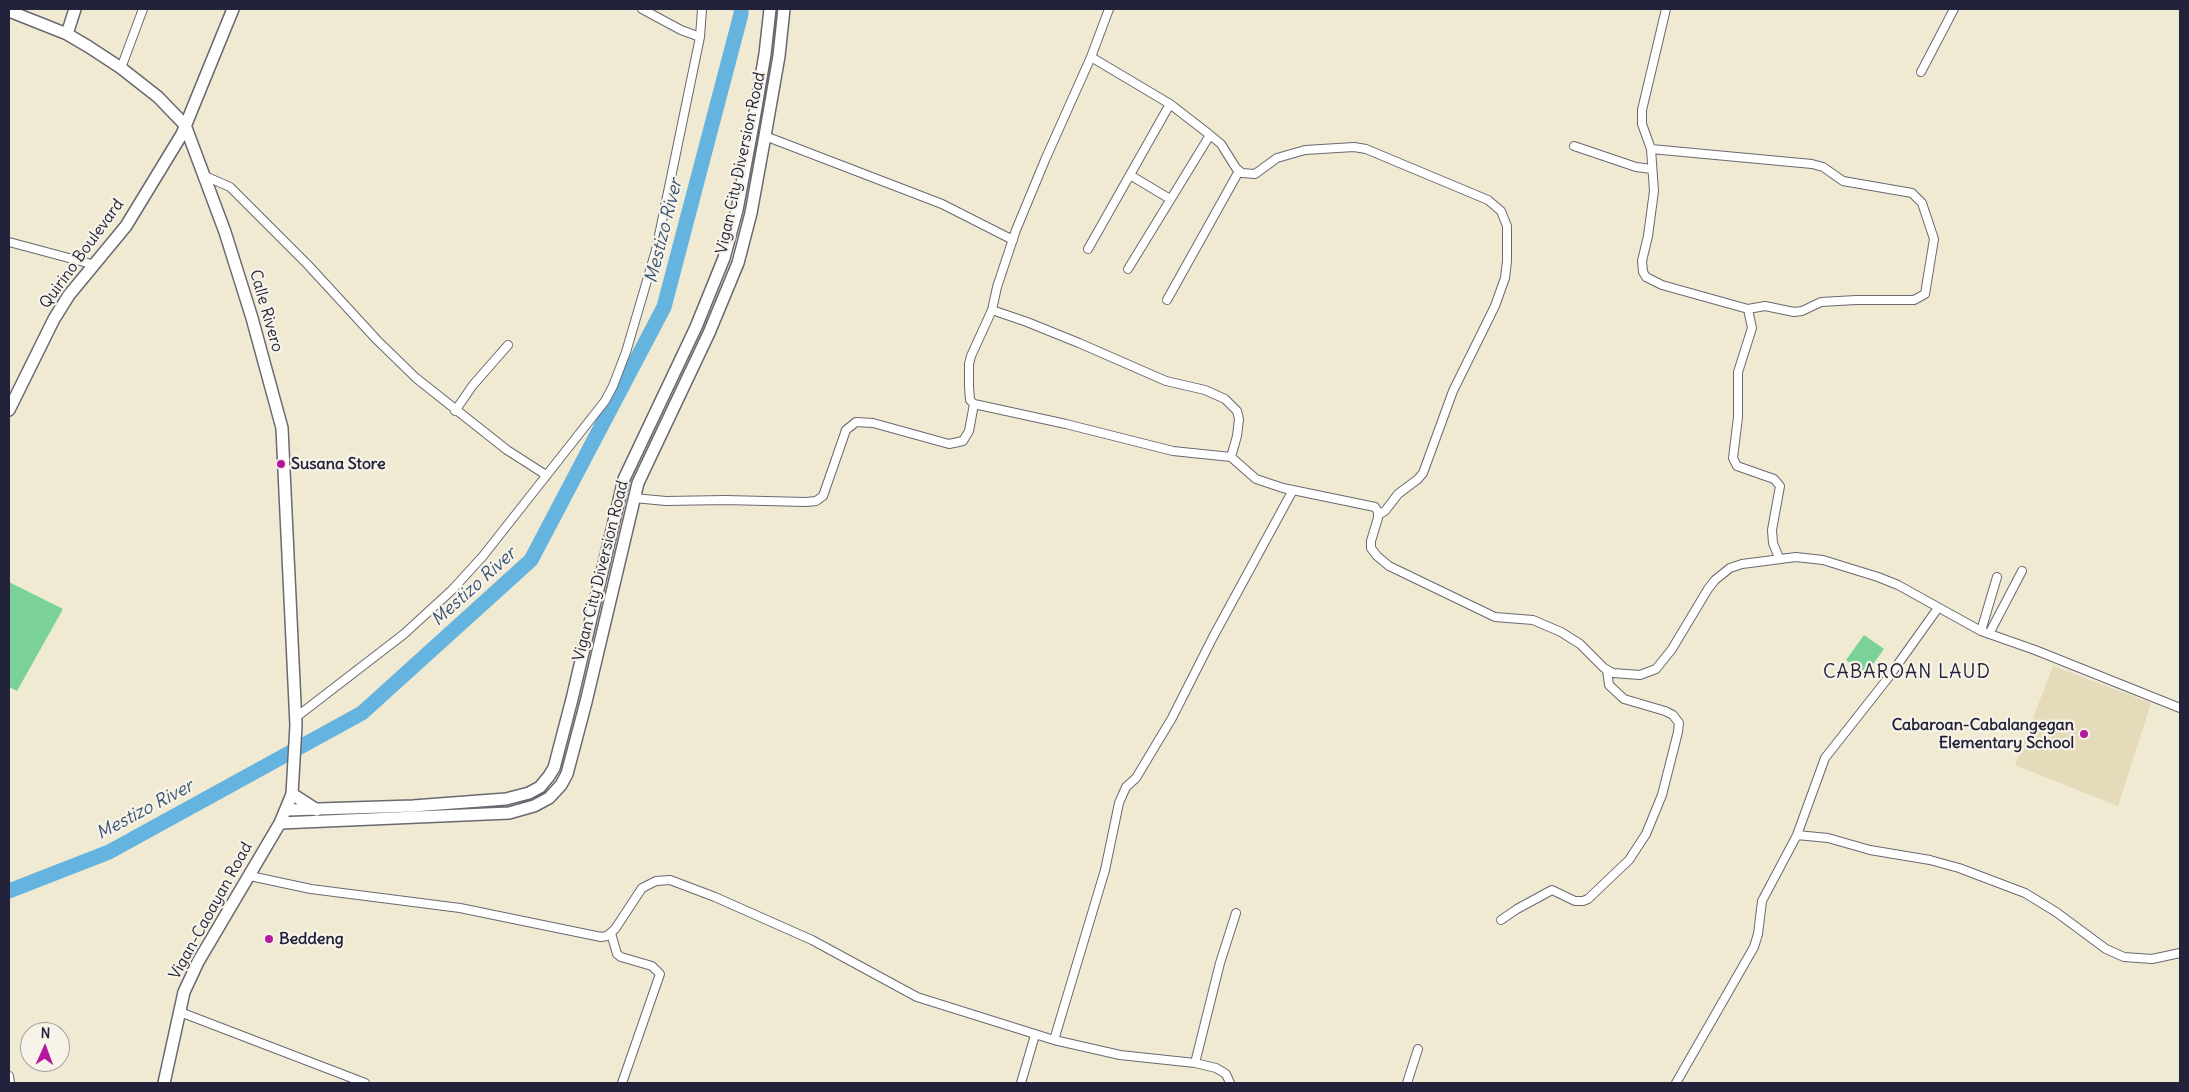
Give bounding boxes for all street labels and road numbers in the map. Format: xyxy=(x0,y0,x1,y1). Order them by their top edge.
street label: Vigan City Diversion Road xyxy=(712,70,770,256)
street label: Quirino Boulevard xyxy=(36,195,128,313)
street label: Calle Rivero xyxy=(245,268,287,354)
street label: Vigan City Diversion Road xyxy=(569,479,633,663)
street label: Vigan-Caoayan Road xyxy=(165,839,257,983)

